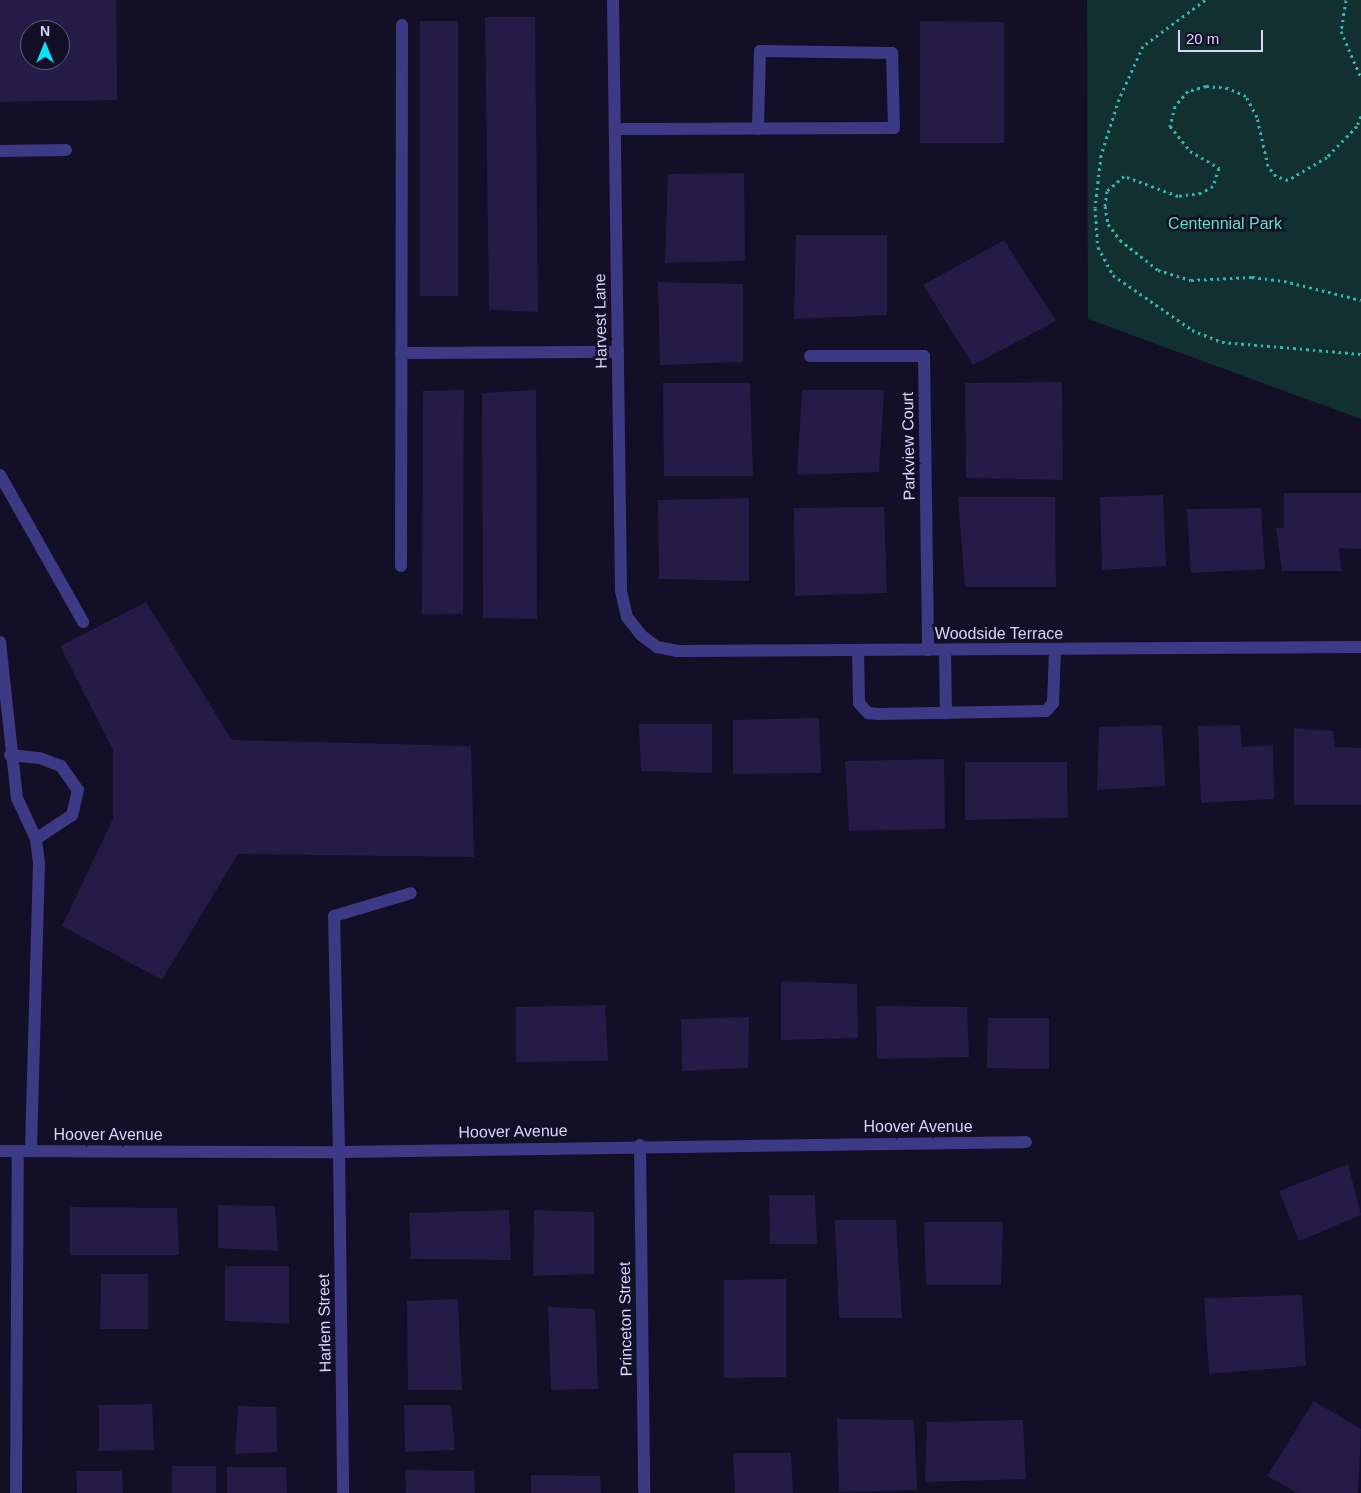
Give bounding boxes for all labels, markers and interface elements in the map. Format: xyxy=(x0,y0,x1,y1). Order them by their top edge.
north arrow xyxy=(20,20,70,70)
scale bar xyxy=(1181,20,1266,52)
text: N xyxy=(40,23,50,39)
text: 20 m xyxy=(1186,30,1219,47)
park label: Centennial Park xyxy=(1168,214,1282,234)
street label: Harvest Lane xyxy=(591,273,611,369)
street label: Parkview Court xyxy=(898,392,920,500)
street label: Woodside Terrace xyxy=(935,624,1063,644)
street label: Hoover Avenue xyxy=(863,1117,973,1137)
street label: Hoover Avenue xyxy=(458,1121,568,1143)
street label: Hoover Avenue xyxy=(53,1125,163,1145)
street label: Princeton Street xyxy=(615,1261,637,1377)
street label: Harlem Street xyxy=(315,1273,335,1373)

